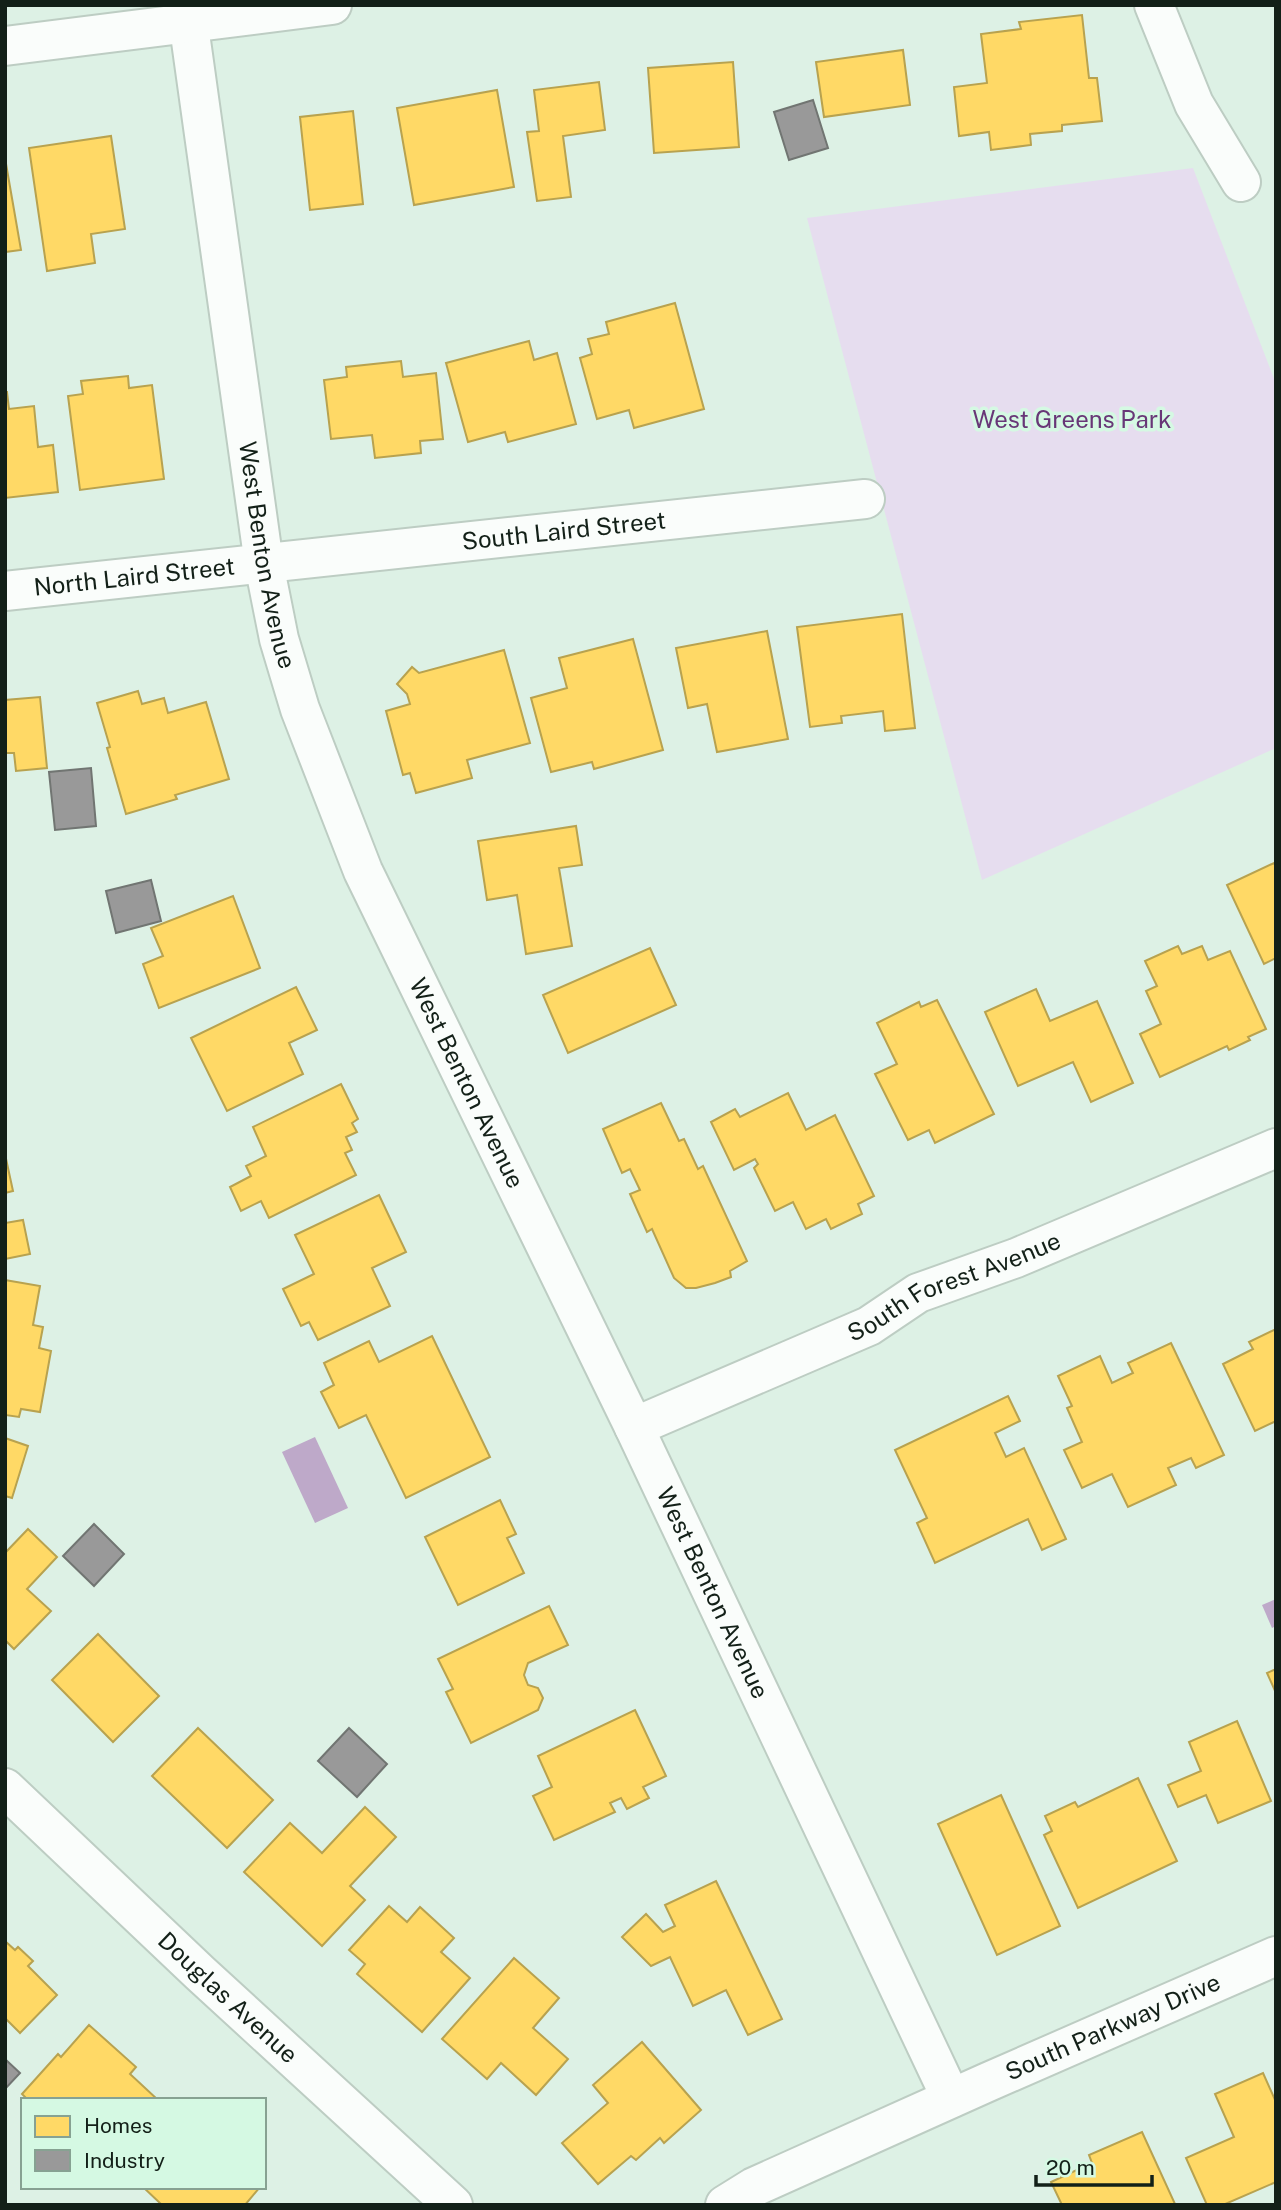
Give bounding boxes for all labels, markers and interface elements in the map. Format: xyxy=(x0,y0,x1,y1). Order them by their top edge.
park label: West Greens Park xyxy=(972,405,1172,433)
street label: West Benton Avenue xyxy=(234,440,302,672)
street label: South Laird Street xyxy=(460,505,667,555)
street label: North Laird Street xyxy=(32,552,236,601)
street label: West Benton Avenue xyxy=(404,973,530,1193)
street label: South Forest Avenue xyxy=(843,1226,1065,1347)
street label: West Benton Avenue xyxy=(652,1483,775,1703)
street label: Douglas Avenue xyxy=(153,1926,304,2068)
street label: South Parkway Drive xyxy=(1001,1967,1224,2086)
legend xyxy=(21,2098,266,2189)
text: Homes xyxy=(84,2113,152,2138)
scale bar xyxy=(1036,2144,1152,2188)
text: Industry xyxy=(84,2148,165,2173)
text: 20 m xyxy=(1046,2155,1095,2180)

